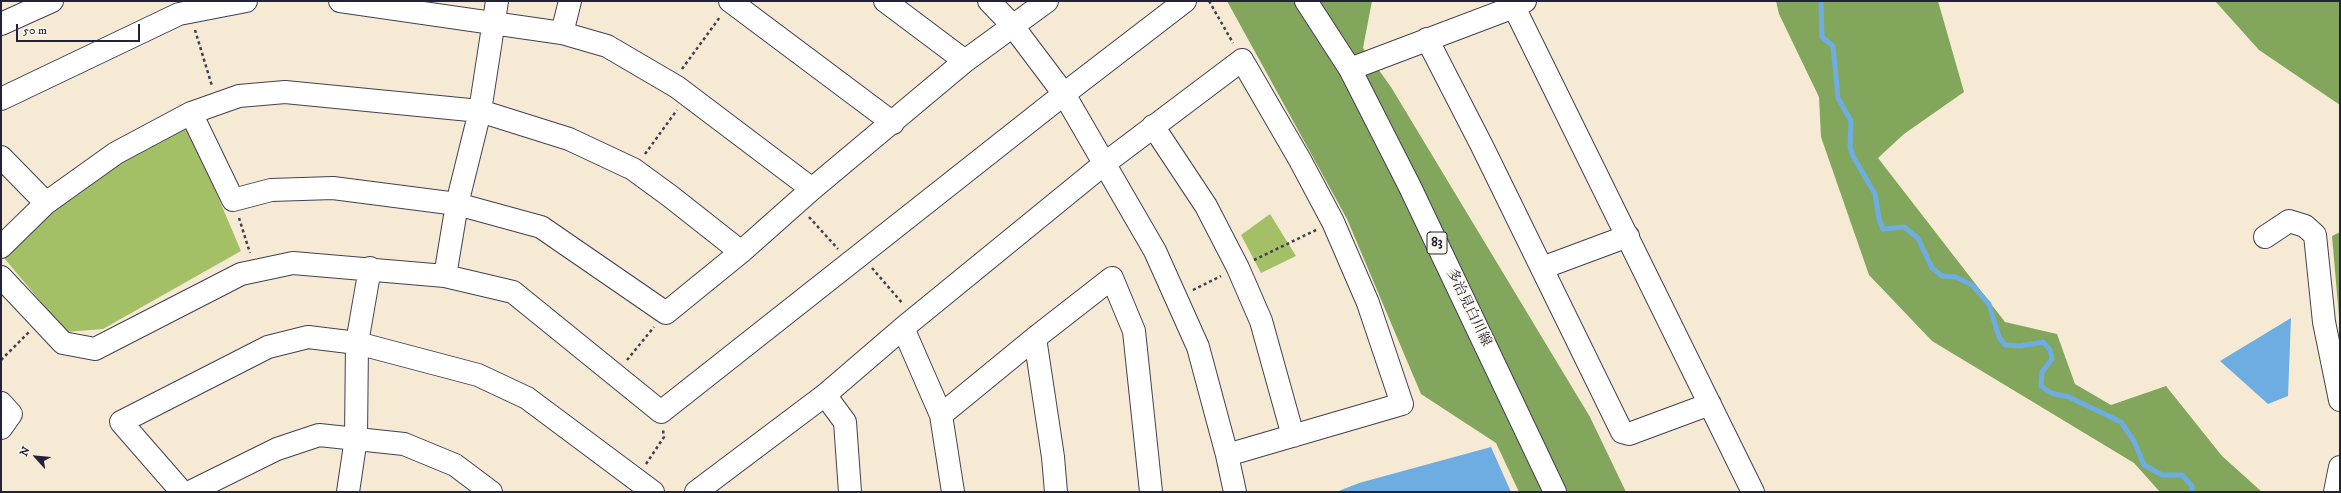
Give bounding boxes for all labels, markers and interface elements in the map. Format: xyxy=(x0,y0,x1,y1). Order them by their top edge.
scale bar xyxy=(18,16,142,42)
text: 50 m xyxy=(23,23,47,38)
road number: 83 xyxy=(1427,232,1447,254)
street label: 多治見白川線 xyxy=(1442,267,1494,349)
north arrow xyxy=(16,437,56,477)
text: N xyxy=(17,444,34,459)

